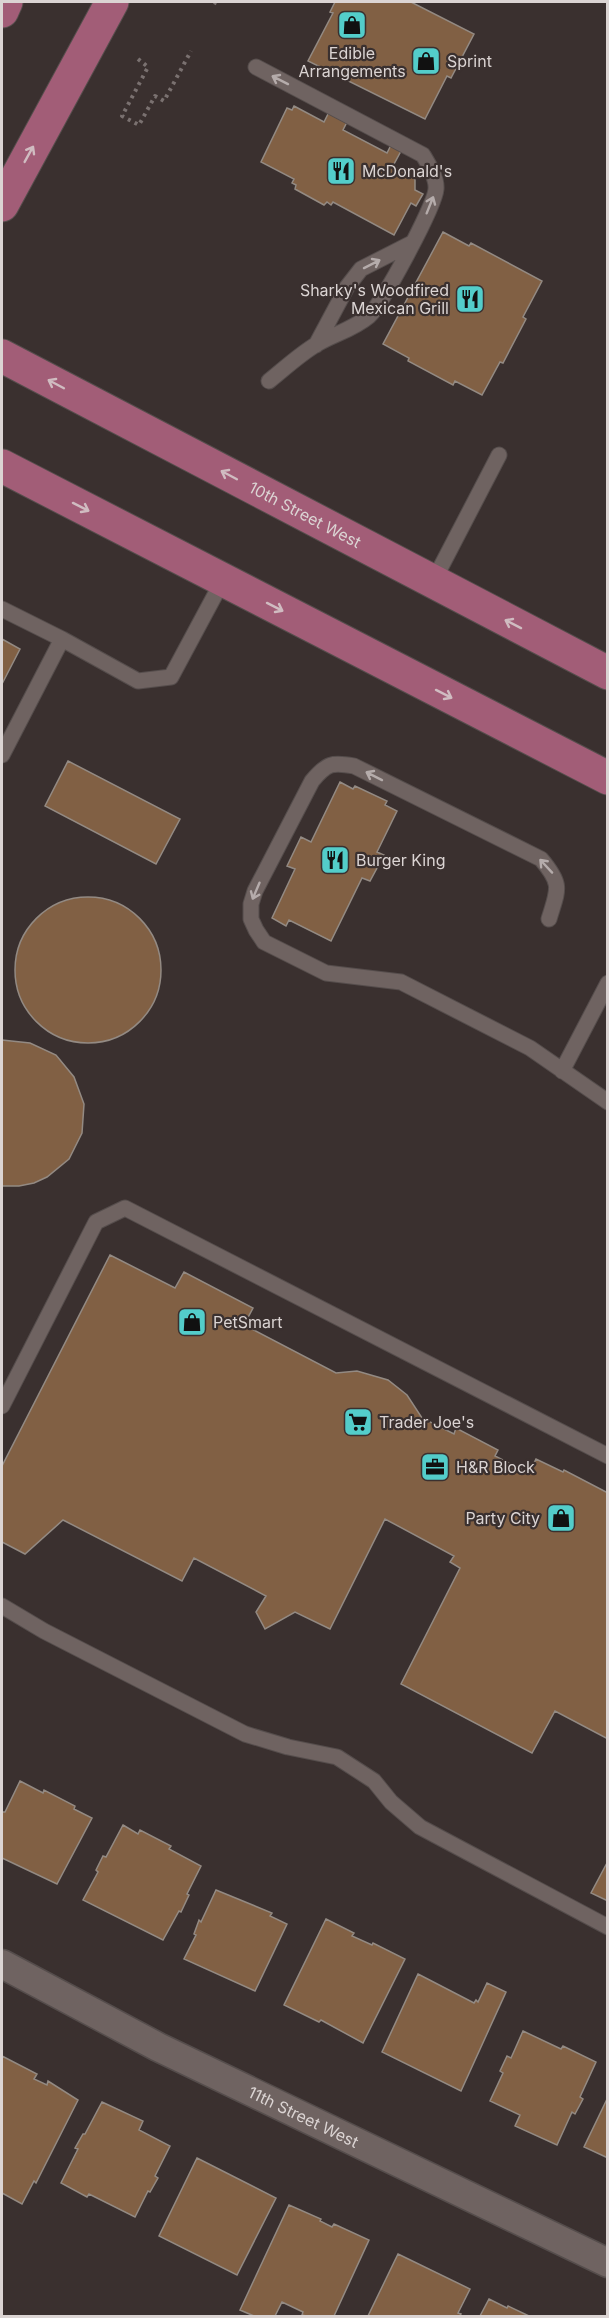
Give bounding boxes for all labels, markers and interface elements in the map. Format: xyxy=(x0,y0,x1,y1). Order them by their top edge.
shop icon: Edible Arrangements xyxy=(336,9,368,41)
place label: Edible Arrangements xyxy=(298,43,406,81)
shop icon: Sprint xyxy=(410,45,442,77)
place label: Sprint xyxy=(447,51,492,71)
one-way arrow xyxy=(271,73,289,85)
one-way arrow xyxy=(24,145,35,163)
restaurant icon: McDonald's xyxy=(325,155,357,187)
place label: McDonald's xyxy=(362,161,452,181)
one-way arrow xyxy=(425,196,436,215)
one-way arrow xyxy=(363,257,381,269)
place label: Sharky's Woodfired Mexican Grill xyxy=(300,280,449,318)
restaurant icon: Sharky's Woodfired Mexican Grill xyxy=(454,283,486,315)
one-way arrow xyxy=(48,378,65,390)
one-way arrow xyxy=(220,469,238,480)
street label: 10th Street West xyxy=(246,477,364,552)
one-way arrow xyxy=(72,501,90,513)
one-way arrow xyxy=(266,601,283,613)
one-way arrow xyxy=(505,618,522,630)
one-way arrow xyxy=(434,688,452,700)
one-way arrow xyxy=(365,770,383,781)
restaurant icon: Burger King xyxy=(319,844,351,876)
place label: Burger King xyxy=(356,850,446,870)
one-way arrow xyxy=(539,859,553,874)
one-way arrow xyxy=(250,881,261,899)
shop icon: PetSmart xyxy=(176,1306,208,1338)
place label: PetSmart xyxy=(213,1312,282,1332)
supermarket icon: Trader Joe's xyxy=(342,1406,374,1438)
place label: Trader Joe's xyxy=(379,1412,474,1432)
office icon: H&R Block xyxy=(419,1451,451,1483)
place label: H&R Block xyxy=(456,1457,535,1477)
shop icon: Party City xyxy=(545,1502,577,1534)
place label: Party City xyxy=(465,1508,540,1528)
street label: 11th Street West xyxy=(245,2082,362,2152)

